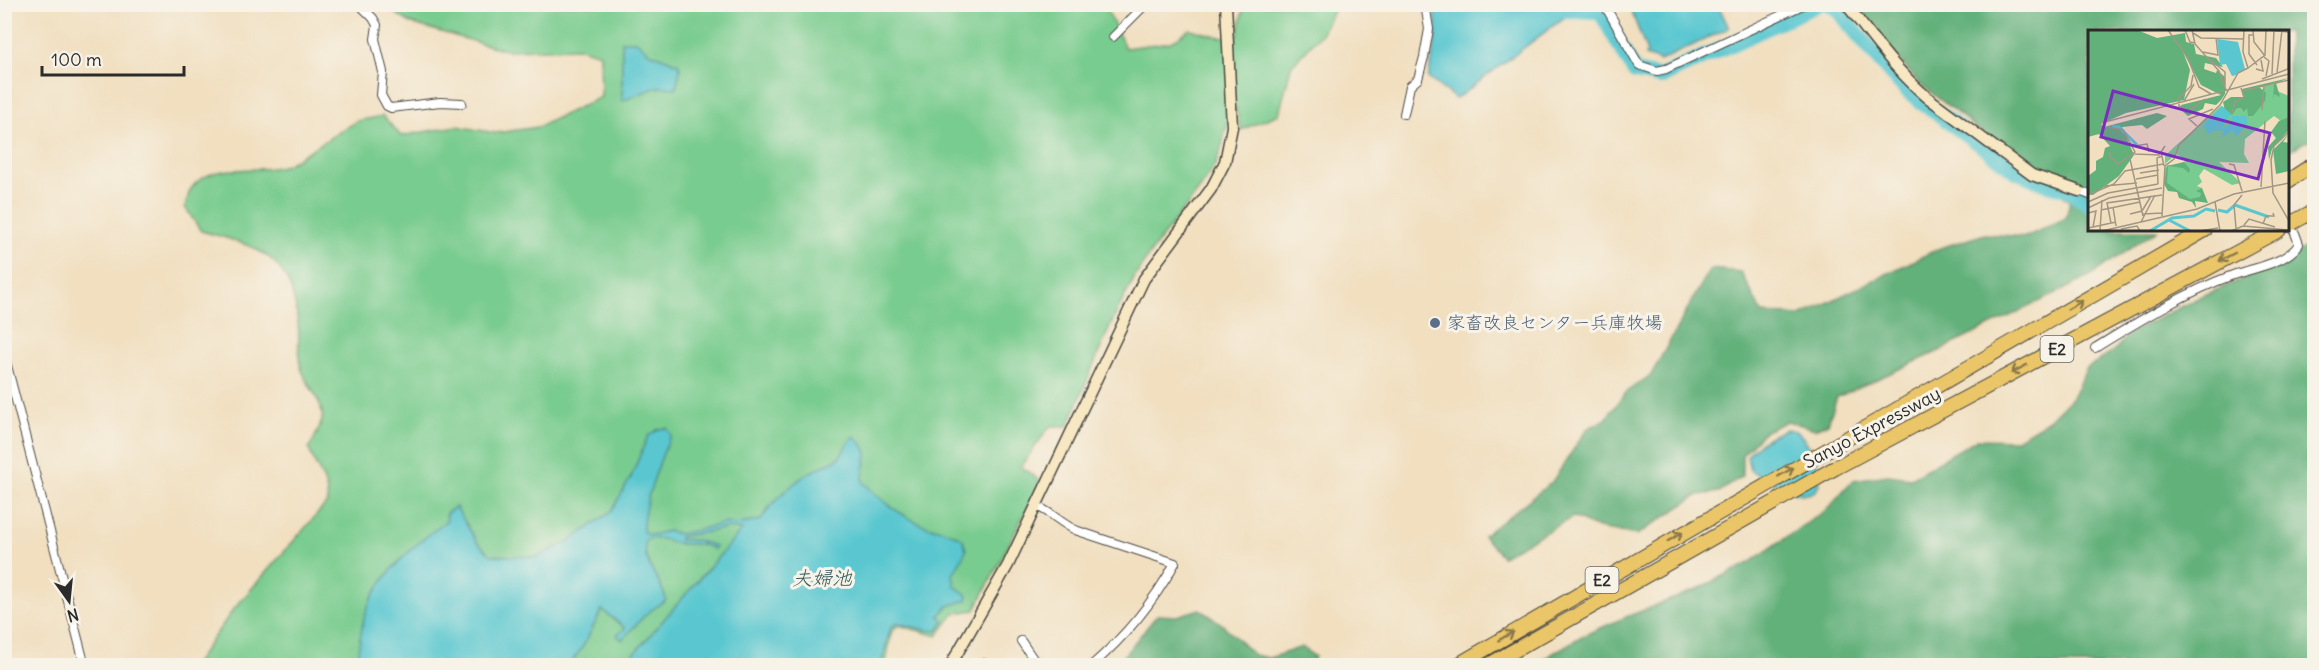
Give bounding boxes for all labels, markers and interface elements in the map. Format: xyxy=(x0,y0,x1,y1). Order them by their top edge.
inset map xyxy=(2088,30,2289,231)
scale bar xyxy=(42,39,184,77)
text: 100 m xyxy=(51,48,102,71)
one-way arrow xyxy=(2219,252,2237,263)
one-way arrow xyxy=(2066,298,2083,310)
place label: 家畜改良センター兵庫牧場 xyxy=(1447,311,1662,334)
marker: 家畜改良センター兵庫牧場 xyxy=(1428,316,1442,330)
road number: E2 xyxy=(2040,336,2074,362)
one-way arrow xyxy=(2011,363,2028,375)
street label: Sanyo Expressway xyxy=(1799,382,1944,473)
one-way arrow xyxy=(1777,466,1794,478)
one-way arrow xyxy=(1666,531,1683,543)
water label: 夫婦池 xyxy=(792,565,853,590)
road number: E2 xyxy=(1586,567,1618,593)
north arrow xyxy=(39,571,99,631)
text: N xyxy=(65,604,81,627)
one-way arrow xyxy=(1497,630,1514,642)

